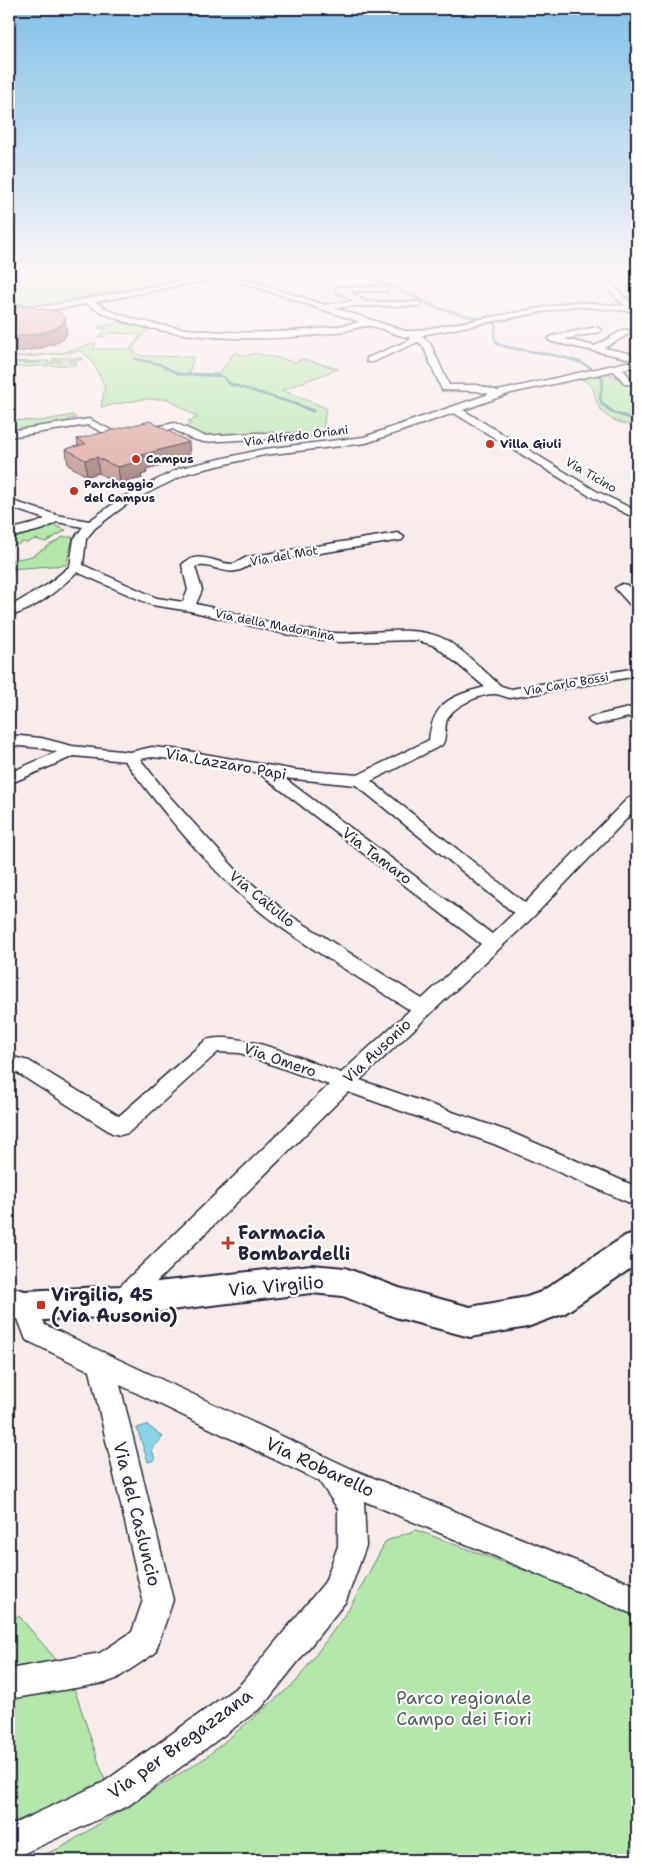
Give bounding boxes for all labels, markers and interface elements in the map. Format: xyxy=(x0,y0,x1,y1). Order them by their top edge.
street label: Via Alfredo Oriani xyxy=(243,422,349,450)
place label: Villa Giuli xyxy=(500,436,562,452)
marker: Villa Giuli xyxy=(484,438,496,450)
place label: Campus xyxy=(146,451,194,467)
marker: Campus xyxy=(130,453,142,465)
street label: Via Ticino xyxy=(562,454,620,496)
place label: Parcheggio del Campus xyxy=(84,476,155,506)
marker: Parcheggio del Campus xyxy=(68,485,80,497)
street label: Via del Mot xyxy=(249,542,319,570)
street label: Via della Madonnina xyxy=(214,606,337,645)
street label: Via Carlo Bossi xyxy=(522,669,610,699)
street label: Via Lazzaro Papi xyxy=(164,744,288,784)
street label: Via Tamaro xyxy=(338,823,416,889)
street label: Via Catullo xyxy=(225,866,299,932)
street label: Via Ausonio xyxy=(339,1014,415,1088)
street label: Via Omero xyxy=(241,1038,319,1082)
place label: Farmacia Bombardelli xyxy=(238,1221,350,1266)
marker: Farmacia Bombardelli xyxy=(222,1237,234,1249)
street label: Via Virgilio xyxy=(227,1270,325,1302)
place label: Virgilio, 45 (Via Ausonio) xyxy=(51,1283,177,1328)
marker: Virgilio, 45 (Via Ausonio) xyxy=(35,1299,47,1311)
street label: Via Robarello xyxy=(262,1431,378,1503)
street label: Via del Casluncio xyxy=(107,1439,167,1589)
street label: Via per Bregazzana xyxy=(103,1683,257,1805)
park label: Parco regionale Campo dei Fiori xyxy=(396,1686,532,1731)

